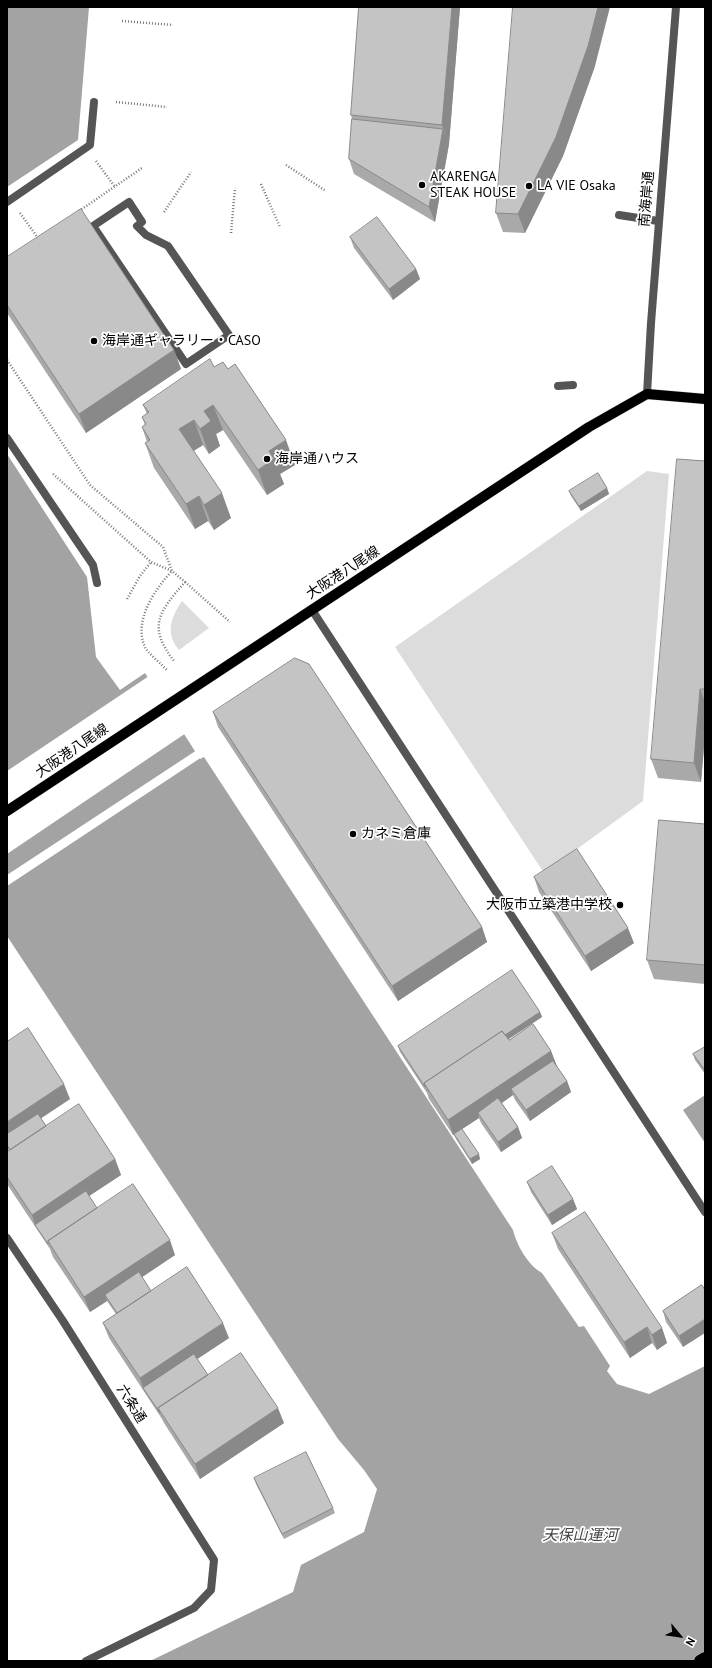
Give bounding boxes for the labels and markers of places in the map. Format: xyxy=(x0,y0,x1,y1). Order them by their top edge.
place label: AKARENGA STEAK HOUSE xyxy=(430,169,516,202)
place label: LA VIE Osaka xyxy=(537,178,616,194)
marker: AKARENGA STEAK HOUSE xyxy=(417,180,427,190)
marker: LA VIE Osaka xyxy=(524,181,534,191)
place label: 海岸通ギャラリー・CASO xyxy=(102,333,261,349)
marker: 海岸通ギャラリー・CASO xyxy=(89,336,99,346)
place label: 海岸通ハウス xyxy=(275,451,359,467)
marker: 海岸通ハウス xyxy=(262,454,272,464)
place label: カネミ倉庫 xyxy=(361,826,431,842)
marker: カネミ倉庫 xyxy=(348,829,358,839)
place label: 大阪市立築港中学校 xyxy=(486,897,612,913)
marker: 大阪市立築港中学校 xyxy=(615,900,625,910)

